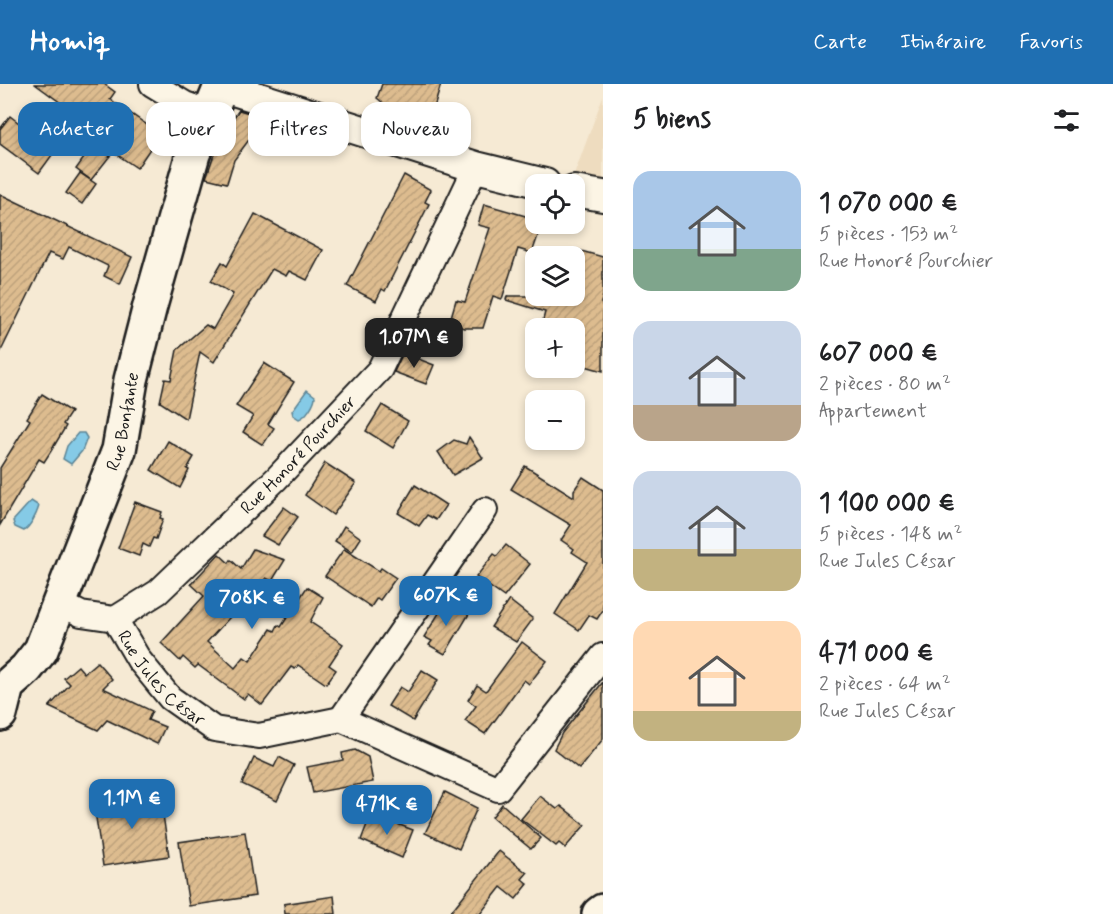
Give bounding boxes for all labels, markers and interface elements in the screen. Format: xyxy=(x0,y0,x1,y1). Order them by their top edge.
text: Homiq xyxy=(30,24,110,61)
text: Carte xyxy=(813,28,867,56)
text: Itinéraire xyxy=(900,28,986,56)
text: Favoris xyxy=(1019,28,1083,56)
chip: Acheter xyxy=(18,102,134,156)
chip: Louer xyxy=(146,102,236,156)
chip: Filtres xyxy=(248,102,349,156)
chip: Nouveau xyxy=(361,102,471,156)
text: 5 biens xyxy=(633,103,711,137)
icon: filters xyxy=(1050,104,1083,137)
map controls xyxy=(525,174,585,450)
button: locate xyxy=(525,174,585,234)
text: 1 070 000 € xyxy=(819,187,958,221)
icon: home xyxy=(681,195,753,267)
text: 5 pièces · 153 m² xyxy=(819,221,958,248)
button: layers xyxy=(525,246,585,306)
text: Rue Honoré Pourchier xyxy=(819,248,993,275)
pin: 1.07M € xyxy=(359,318,469,369)
button: + xyxy=(525,318,585,378)
text: 1.07M € xyxy=(379,324,449,351)
text: 607 000 € xyxy=(819,337,938,371)
icon: home xyxy=(681,345,753,417)
street label: Rue Bonfante xyxy=(101,370,146,475)
text: 2 pièces · 80 m² xyxy=(819,371,951,398)
street label: Rue Honoré Pourchier xyxy=(235,390,362,520)
button: − xyxy=(525,390,585,450)
text: Appartement xyxy=(819,398,927,425)
text: 1 100 000 € xyxy=(819,487,955,521)
icon: home xyxy=(681,495,753,567)
text: 5 pièces · 148 m² xyxy=(819,521,962,548)
text: Rue Jules César xyxy=(819,548,955,575)
pin: 607K € xyxy=(397,576,495,627)
pin: 708K € xyxy=(203,579,301,630)
text: 607K € xyxy=(413,582,479,609)
text: 708K € xyxy=(218,585,286,612)
street label: Rue Jules César xyxy=(111,626,210,732)
text: 471 000 € xyxy=(819,637,933,671)
icon: home xyxy=(681,645,753,717)
text: 2 pièces · 64 m² xyxy=(819,671,951,698)
text: Rue Jules César xyxy=(819,698,955,725)
pin: 1.1M € xyxy=(83,779,181,830)
text: 1.1M € xyxy=(103,785,161,812)
pin: 471K € xyxy=(338,785,436,836)
text: 471K € xyxy=(356,791,418,818)

